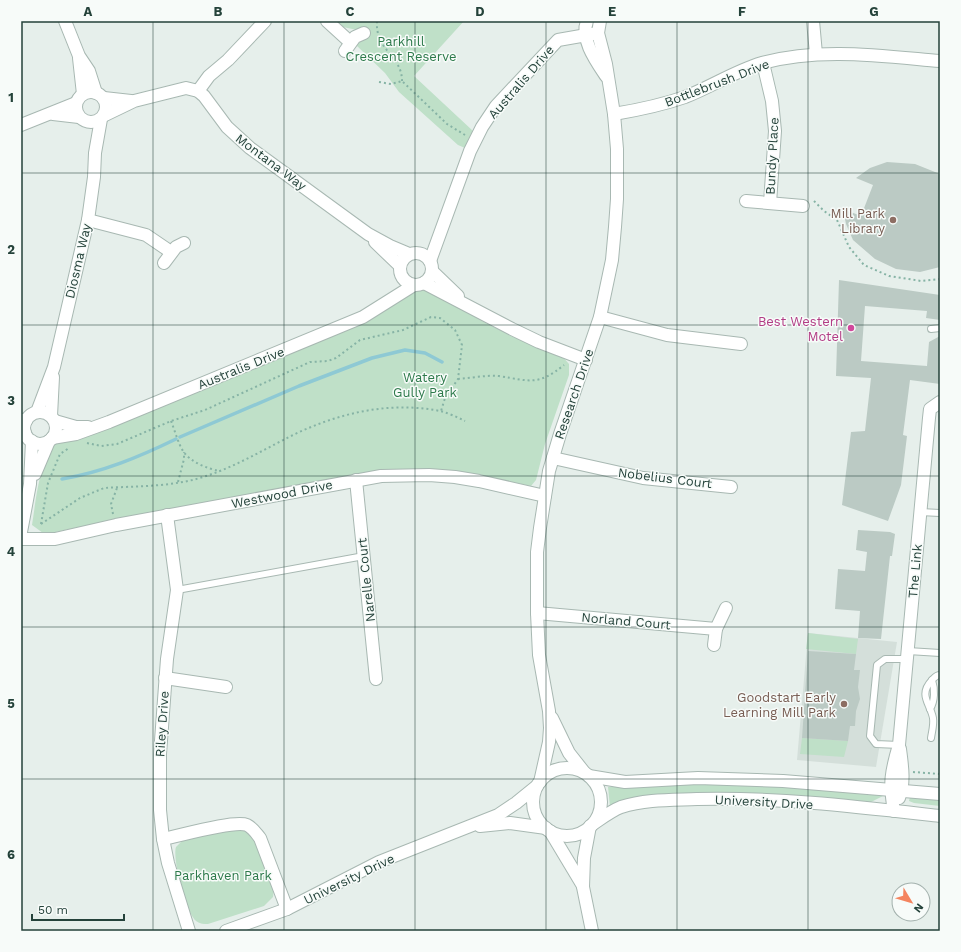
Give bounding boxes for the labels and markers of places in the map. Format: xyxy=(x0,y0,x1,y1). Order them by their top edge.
place label: Mill Park Library xyxy=(831,206,886,236)
marker: Mill Park Library xyxy=(888,215,898,225)
place label: Best Western Motel xyxy=(758,314,843,344)
marker: Best Western Motel xyxy=(846,323,856,333)
place label: Goodstart Early Learning Mill Park xyxy=(723,690,837,720)
marker: Goodstart Early Learning Mill Park xyxy=(839,699,849,709)

